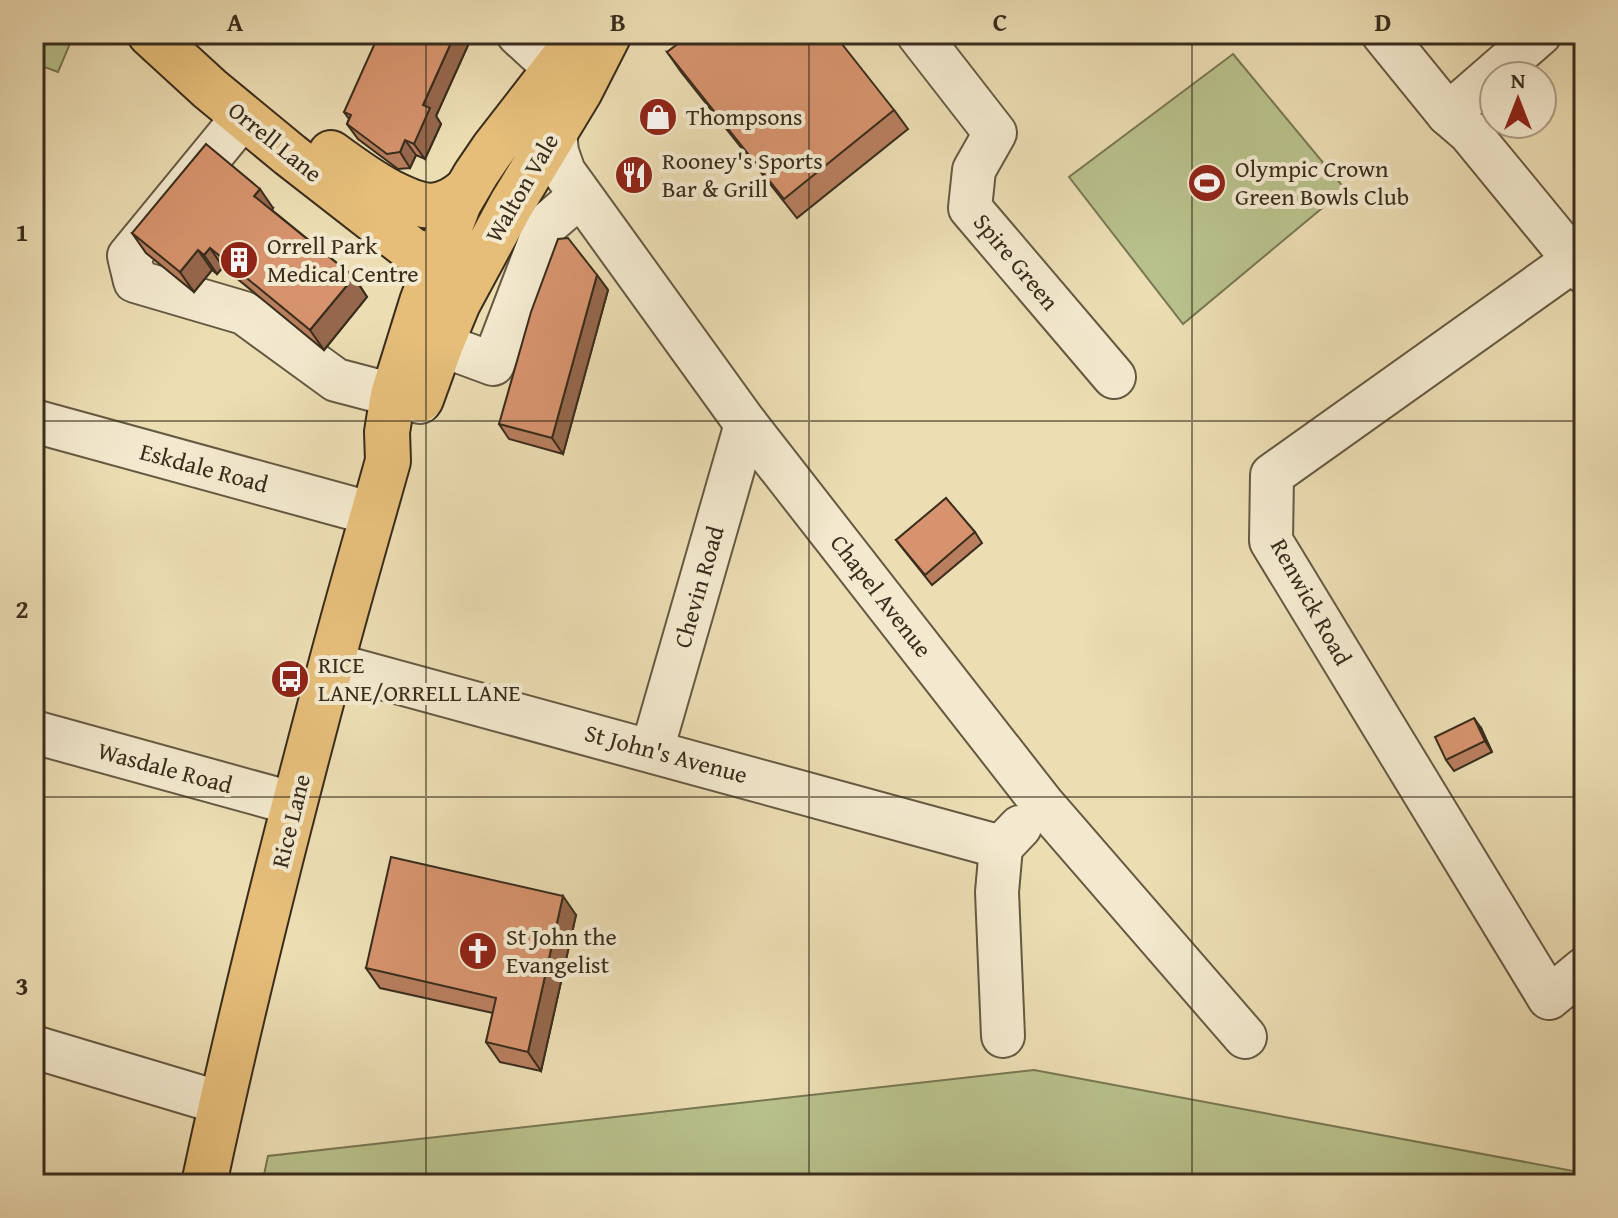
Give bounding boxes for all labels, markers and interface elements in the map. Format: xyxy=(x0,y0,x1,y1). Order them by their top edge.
text: A xyxy=(227,2,244,41)
text: B xyxy=(610,2,626,41)
text: C xyxy=(993,2,1007,41)
text: D xyxy=(1375,2,1391,41)
north arrow xyxy=(1478,60,1558,140)
text: N xyxy=(1511,64,1526,96)
street label: Orrell Lane xyxy=(221,93,330,190)
shop icon: Thompsons xyxy=(637,96,679,138)
place label: Thompsons xyxy=(686,99,803,134)
street label: Walton Vale xyxy=(476,127,567,249)
place label: Rooney's Sports Bar & Grill xyxy=(662,143,823,206)
place label: Olympic Crown Green Bowls Club xyxy=(1235,151,1409,214)
restaurant icon: Rooney's Sports Bar & Grill xyxy=(613,154,655,196)
sports icon: Olympic Crown Green Bowls Club xyxy=(1186,162,1228,204)
street label: Spire Green xyxy=(965,206,1068,318)
text: 1 xyxy=(15,212,29,251)
place label: Orrell Park Medical Centre xyxy=(267,228,419,291)
building icon: Orrell Park Medical Centre xyxy=(218,239,260,281)
street label: Eskdale Road xyxy=(136,434,272,501)
street label: Chevin Road xyxy=(664,522,733,652)
street label: Chapel Avenue xyxy=(822,527,941,665)
street label: Renwick Road xyxy=(1262,532,1361,672)
text: 2 xyxy=(15,589,29,628)
place label: RICE LANE/ORRELL LANE xyxy=(318,647,521,710)
bus stop icon: RICE LANE/ORRELL LANE xyxy=(269,658,311,700)
street label: St John's Avenue xyxy=(581,715,751,792)
street label: Wasdale Road xyxy=(94,733,236,802)
street label: Rice Lane xyxy=(262,770,319,871)
place label: St John the Evangelist xyxy=(506,919,617,982)
church icon: St John the Evangelist xyxy=(457,930,499,972)
text: 3 xyxy=(15,966,29,1005)

